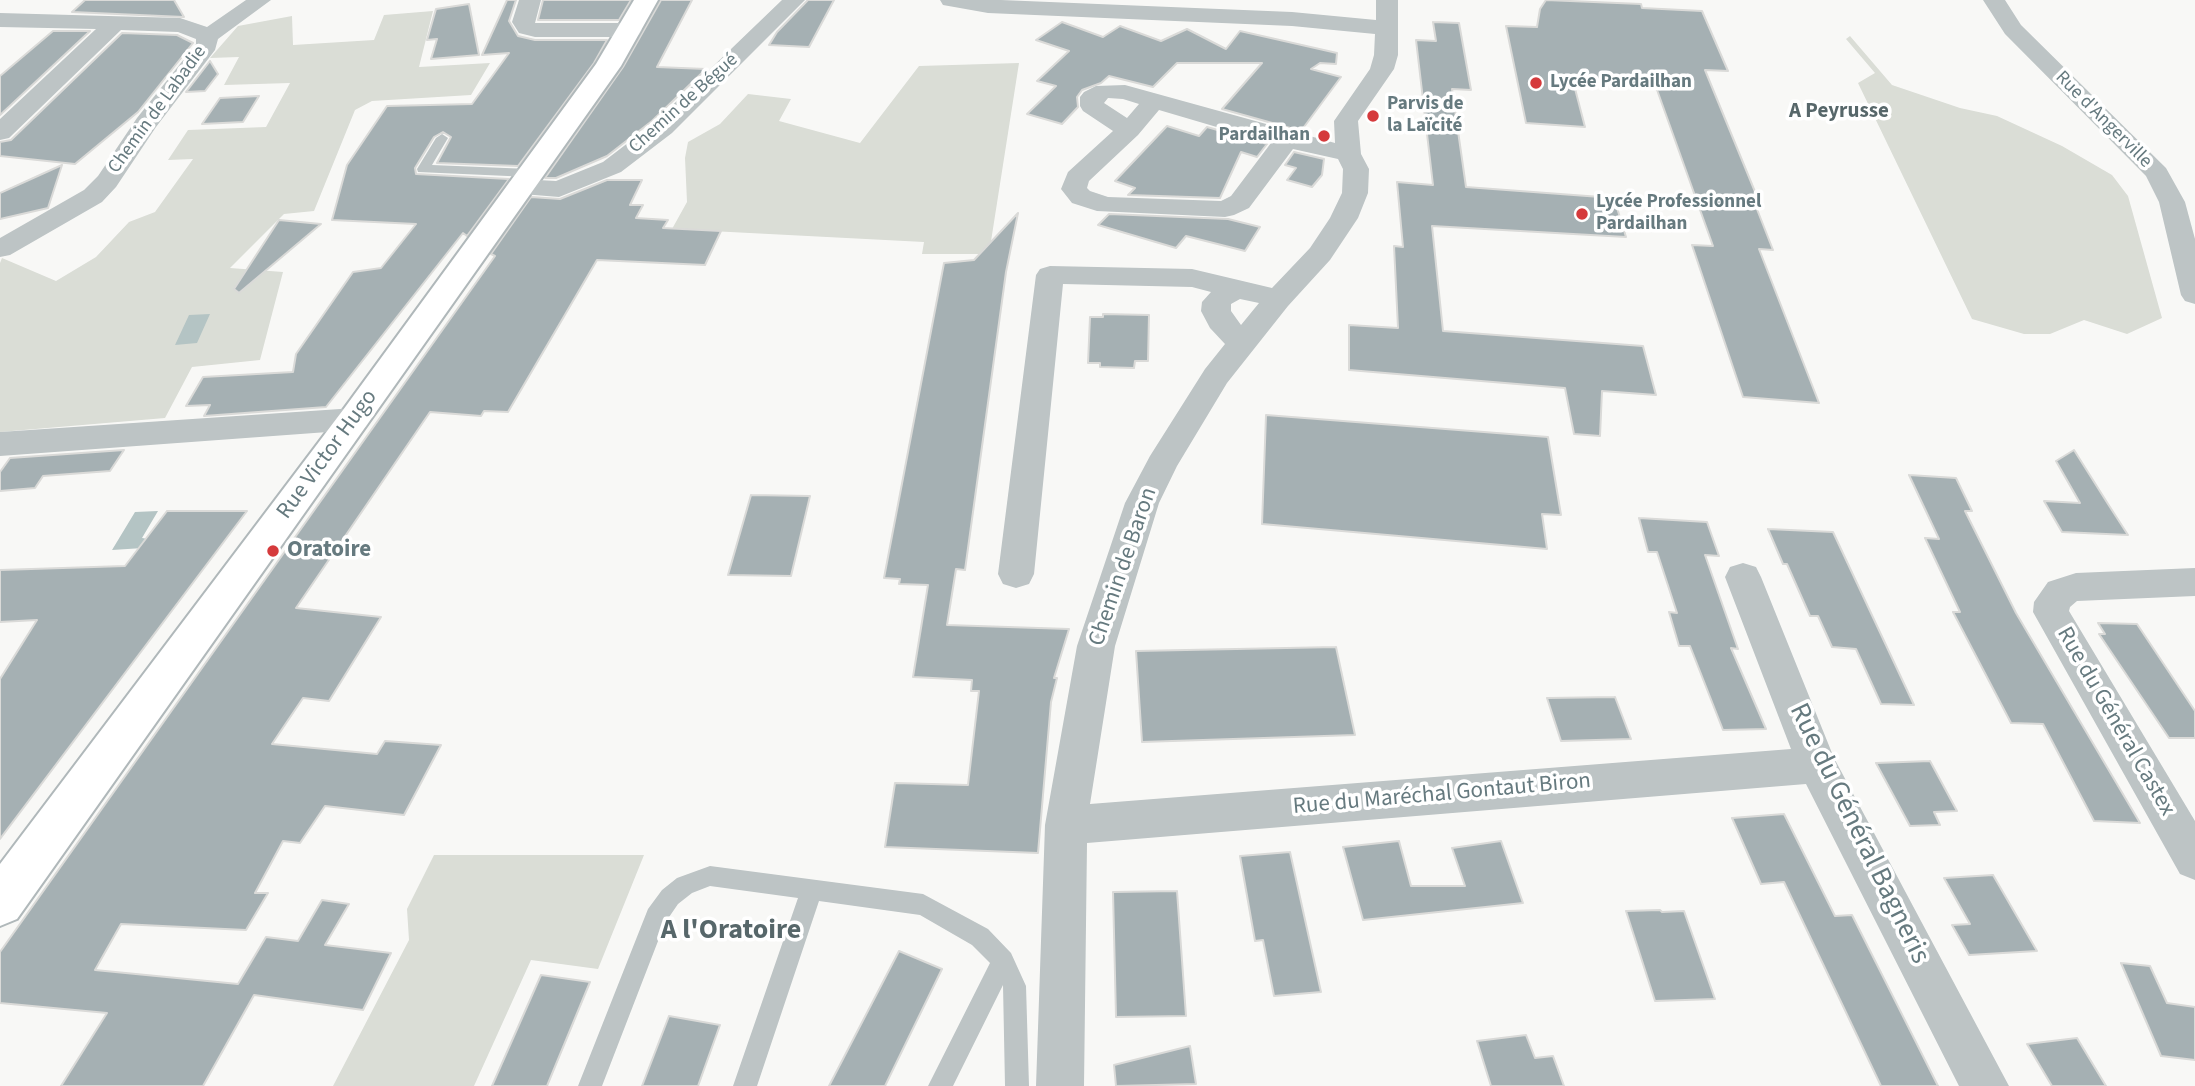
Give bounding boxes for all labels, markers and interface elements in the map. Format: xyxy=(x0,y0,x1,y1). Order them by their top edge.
street label: Chemin de Labadie xyxy=(104,42,212,178)
street label: Chemin de Bégué xyxy=(625,49,743,159)
street label: Rue d'Angerville xyxy=(2050,67,2156,173)
place label: Lycée Pardailhan xyxy=(1550,72,1692,94)
marker: Lycée Pardailhan xyxy=(1528,75,1544,91)
place label: Parvis de la Laïcité xyxy=(1387,94,1464,138)
district label: A Peyrusse xyxy=(1789,99,1889,125)
marker: Parvis de la Laïcité xyxy=(1365,108,1381,124)
place label: Pardailhan xyxy=(1219,125,1310,147)
marker: Pardailhan xyxy=(1316,128,1332,144)
place label: Lycée Professionnel Pardailhan xyxy=(1596,192,1761,236)
marker: Lycée Professionnel Pardailhan xyxy=(1574,206,1590,222)
street label: Rue Victor Hugo xyxy=(272,385,384,525)
street label: Chemin de Baron xyxy=(1084,484,1164,650)
place label: Oratoire xyxy=(287,537,371,565)
marker: Oratoire xyxy=(265,543,281,559)
street label: Rue du Général Castex xyxy=(2050,623,2180,821)
street label: Rue du Général Bagneris xyxy=(1780,698,1936,970)
street label: Rue du Maréchal Gontaut Biron xyxy=(1292,768,1592,822)
district label: A l'Oratoire xyxy=(661,915,801,949)

